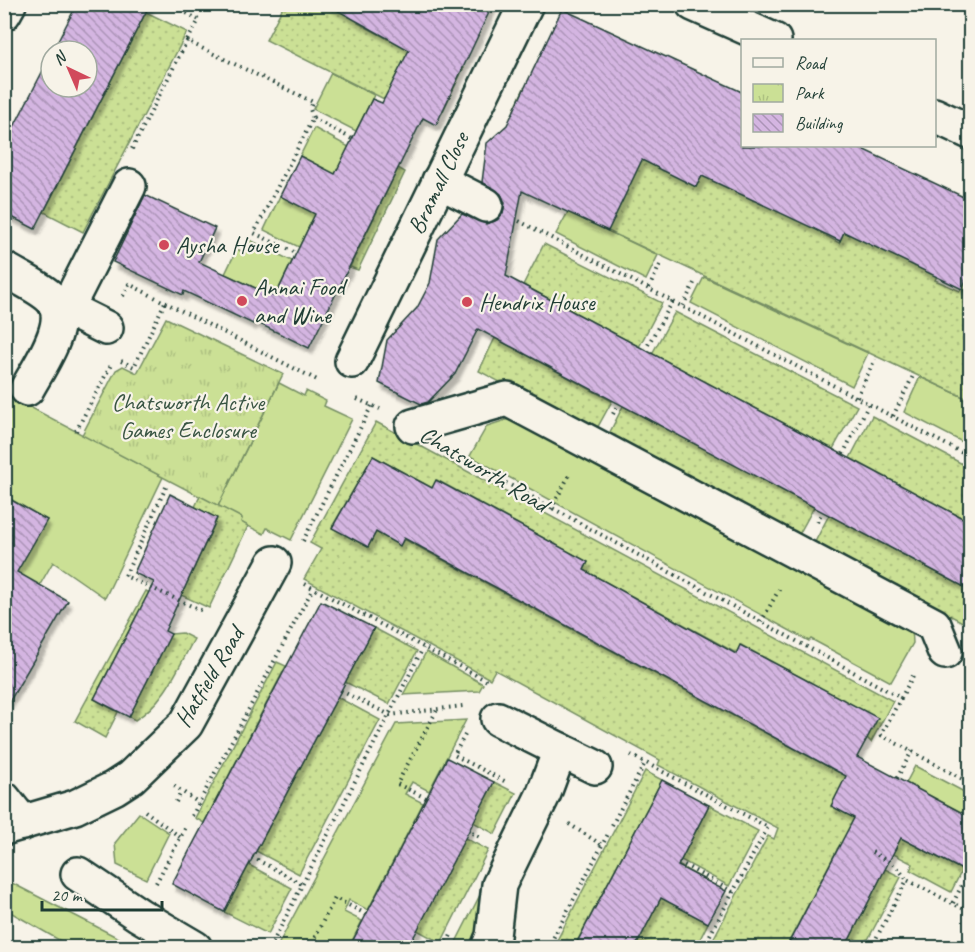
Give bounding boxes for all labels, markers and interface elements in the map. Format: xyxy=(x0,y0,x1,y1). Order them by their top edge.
north arrow xyxy=(39,39,99,99)
legend xyxy=(741,39,936,147)
text: N xyxy=(49,46,72,70)
text: Road xyxy=(795,52,828,74)
text: Park xyxy=(795,82,825,104)
text: Building xyxy=(795,112,844,134)
street label: Bramall Close xyxy=(401,125,476,239)
place label: Aysha House xyxy=(176,230,280,260)
marker: Aysha House xyxy=(157,238,171,252)
place label: Annai Food and Wine xyxy=(254,272,348,330)
place label: Hendrix House xyxy=(479,287,597,317)
marker: Annai Food and Wine xyxy=(235,294,249,308)
marker: Hendrix House xyxy=(460,295,474,309)
park label: Chatsworth Active Games Enclosure xyxy=(112,387,266,445)
street label: Chatsworth Road xyxy=(414,419,557,521)
street label: Hatfield Road xyxy=(168,619,252,732)
scale bar xyxy=(42,874,162,912)
text: 20 m xyxy=(51,884,84,906)

